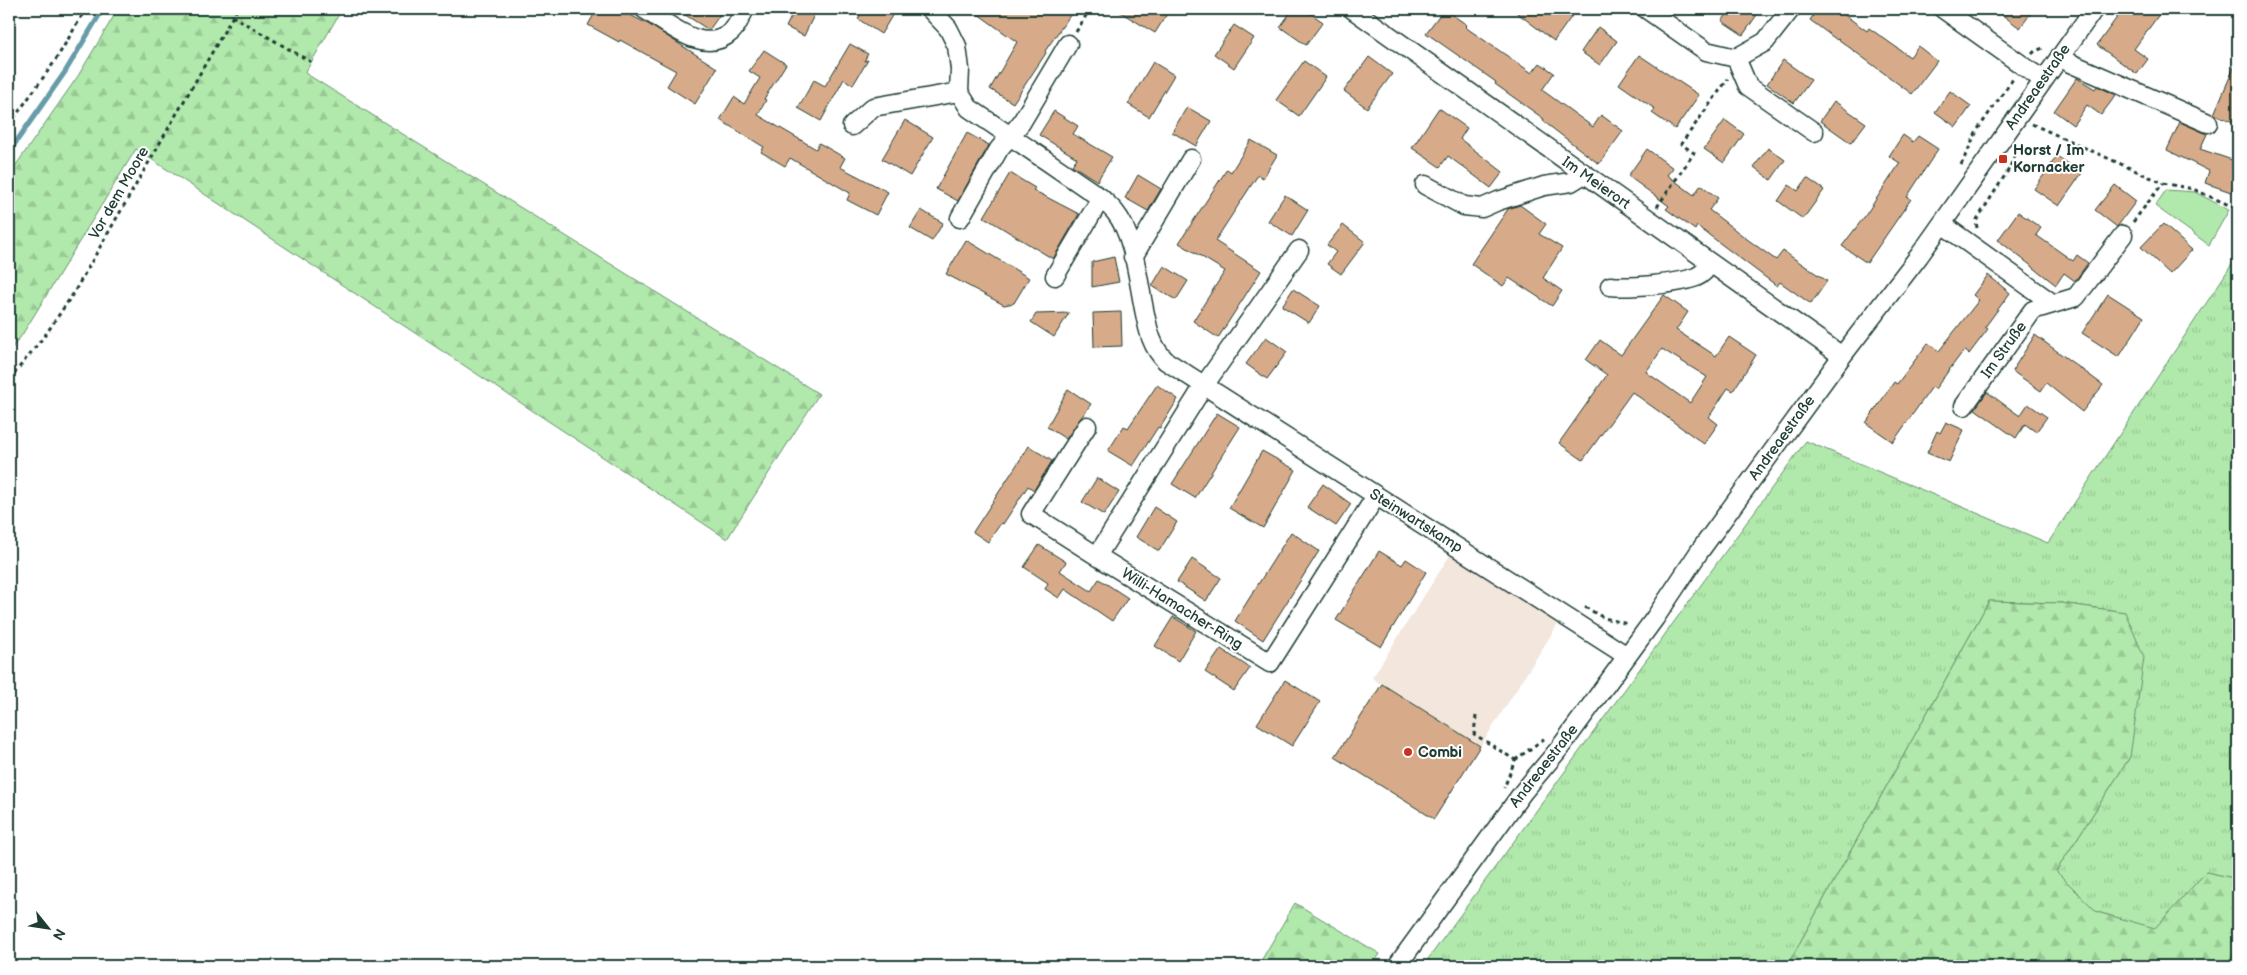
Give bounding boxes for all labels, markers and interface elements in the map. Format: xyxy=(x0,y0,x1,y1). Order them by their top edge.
street label: Andreaestraße xyxy=(2001,40,2075,134)
place label: Horst / Im Kornacker xyxy=(2013,141,2085,177)
street label: Vor dem Moore xyxy=(85,143,153,243)
street label: Im Meierort xyxy=(1558,153,1634,214)
marker: Horst / Im Kornacker xyxy=(1997,153,2009,165)
street label: Im Struße xyxy=(1977,318,2031,382)
street label: Andreaestraße xyxy=(1745,392,1819,484)
street label: Steinwartskamp xyxy=(1366,485,1466,557)
street label: Willi-Hamacher-Ring xyxy=(1118,564,1246,654)
street label: Andreaestraße xyxy=(1506,720,1582,811)
place label: Combi xyxy=(1418,743,1462,762)
marker: Combi xyxy=(1402,746,1414,758)
north arrow xyxy=(22,902,72,952)
text: N xyxy=(49,925,69,943)

